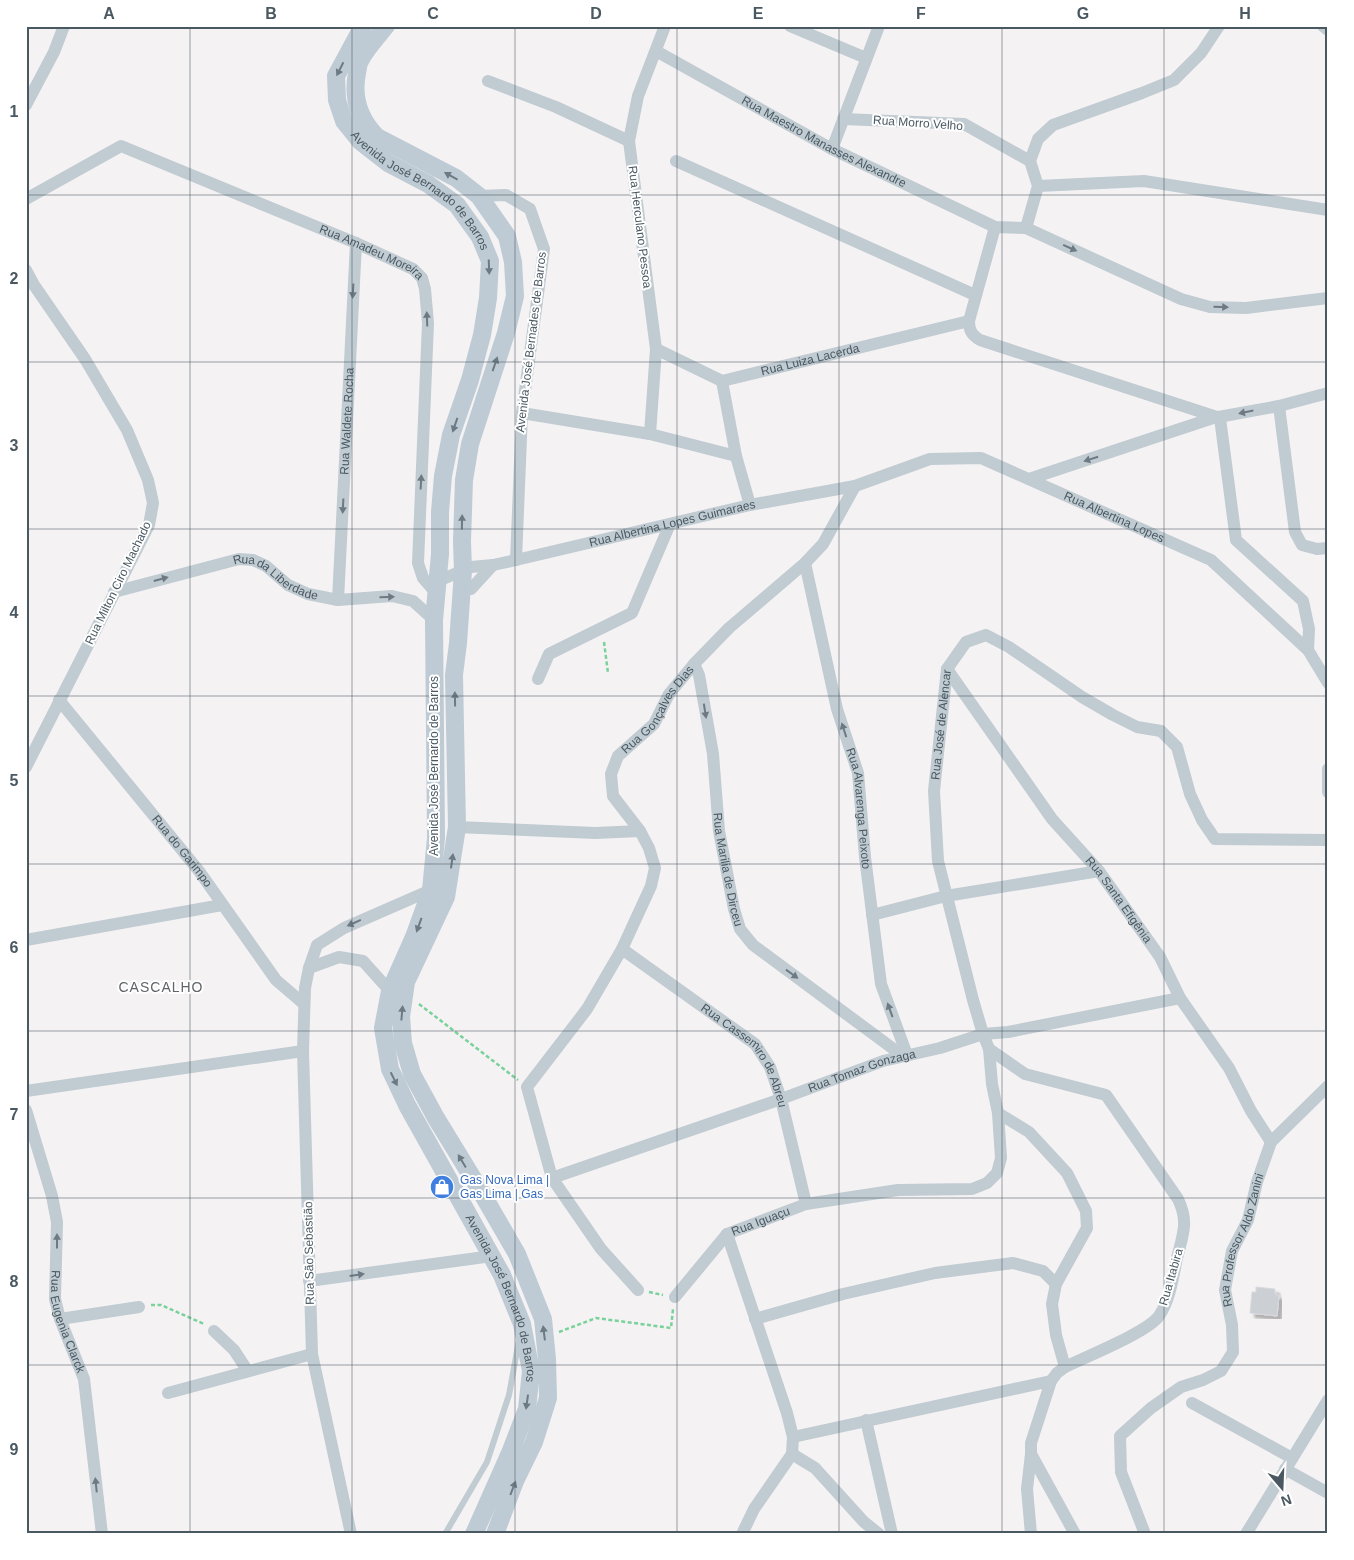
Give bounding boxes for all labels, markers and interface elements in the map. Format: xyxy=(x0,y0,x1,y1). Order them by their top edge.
text: A xyxy=(103,5,115,22)
text: B xyxy=(265,5,277,22)
text: C xyxy=(427,5,439,22)
text: D xyxy=(590,5,602,22)
text: E xyxy=(753,5,764,22)
text: F xyxy=(916,5,926,22)
text: G xyxy=(1077,5,1089,22)
text: H xyxy=(1239,5,1251,22)
one-way arrow xyxy=(336,62,344,77)
street label: Rua Maestro Manasses Alexandre xyxy=(739,93,909,191)
text: 1 xyxy=(10,103,19,120)
street label: Rua Morro Velho xyxy=(873,113,964,133)
street label: Avenida José Bernardo de Barros xyxy=(348,128,492,252)
street label: Rua Herculano Pessoa xyxy=(626,165,655,289)
one-way arrow xyxy=(444,172,459,180)
street label: Rua Amadeu Moreira xyxy=(317,222,427,283)
one-way arrow xyxy=(1063,245,1077,253)
street label: Avenida José Bernades de Barros xyxy=(513,251,549,433)
one-way arrow xyxy=(485,259,493,275)
text: 2 xyxy=(10,270,19,287)
one-way arrow xyxy=(349,284,357,300)
one-way arrow xyxy=(1213,304,1229,312)
one-way arrow xyxy=(423,311,431,327)
street label: Rua Luiza Lacerda xyxy=(759,341,861,378)
one-way arrow xyxy=(491,356,499,371)
street label: Rua Waldete Rocha xyxy=(337,367,357,475)
one-way arrow xyxy=(1238,409,1254,417)
one-way arrow xyxy=(450,417,458,432)
text: 3 xyxy=(10,437,19,454)
one-way arrow xyxy=(1083,455,1098,463)
one-way arrow xyxy=(417,474,425,490)
street label: Rua Albertina Lopes xyxy=(1062,489,1167,545)
street label: Rua Albertina Lopes Guimaraes xyxy=(588,497,756,550)
one-way arrow xyxy=(338,498,346,514)
one-way arrow xyxy=(458,514,466,530)
street label: Rua Milton Ciro Machado xyxy=(82,519,154,647)
street label: Rua da Liberdade xyxy=(231,551,320,603)
one-way arrow xyxy=(154,575,169,583)
one-way arrow xyxy=(379,592,395,600)
text: 4 xyxy=(10,604,19,621)
street label: Rua Gonçalves Dias xyxy=(619,663,697,757)
street label: Rua José de Alencar xyxy=(928,669,954,781)
street label: Avenida José Bernardo de Barros xyxy=(427,676,441,856)
one-way arrow xyxy=(451,690,459,706)
one-way arrow xyxy=(702,704,710,720)
one-way arrow xyxy=(839,722,847,737)
street label: Rua Alvarenga Peixoto xyxy=(843,746,873,870)
text: 5 xyxy=(10,772,19,789)
street label: Rua do Garimpo xyxy=(149,812,215,890)
street label: Rua Marilia de Dirceu xyxy=(711,812,746,928)
one-way arrow xyxy=(448,852,456,868)
street label: Rua Santa Efigênia xyxy=(1082,854,1155,946)
one-way arrow xyxy=(415,917,422,932)
one-way arrow xyxy=(347,920,361,928)
text: 6 xyxy=(10,939,19,956)
one-way arrow xyxy=(785,969,799,979)
district label: CASCALHO xyxy=(118,979,204,995)
street label: Rua Cassemiro de Abreu xyxy=(698,1001,790,1109)
one-way arrow xyxy=(886,1002,893,1017)
one-way arrow xyxy=(398,1005,406,1021)
street label: Rua Tomaz Gonzaga xyxy=(806,1047,917,1095)
one-way arrow xyxy=(391,1072,399,1086)
text: 7 xyxy=(10,1106,19,1123)
one-way arrow xyxy=(458,1155,467,1168)
street label: Rua Professor Aldo Zanini xyxy=(1218,1171,1267,1308)
place label: Gas Nova Lima | Gas Lima | Gas xyxy=(460,1173,549,1201)
shop icon: Gas Nova Lima | Gas Lima | Gas xyxy=(429,1174,455,1200)
street label: Rua São Sebastião xyxy=(301,1201,317,1305)
street label: Rua Iguaçu xyxy=(729,1204,792,1239)
street label: Avenida José Bernardo de Barros xyxy=(463,1212,538,1383)
one-way arrow xyxy=(53,1233,61,1249)
street label: Rua Itabira xyxy=(1156,1247,1186,1307)
street label: Rua Eugenia Clarck xyxy=(47,1270,88,1376)
one-way arrow xyxy=(350,1270,366,1278)
text: 8 xyxy=(10,1273,19,1290)
one-way arrow xyxy=(540,1325,548,1341)
one-way arrow xyxy=(523,1395,531,1411)
text: 9 xyxy=(10,1441,19,1458)
north arrow xyxy=(1256,1462,1306,1512)
one-way arrow xyxy=(92,1477,100,1493)
one-way arrow xyxy=(509,1481,517,1495)
text: N xyxy=(1279,1491,1294,1510)

